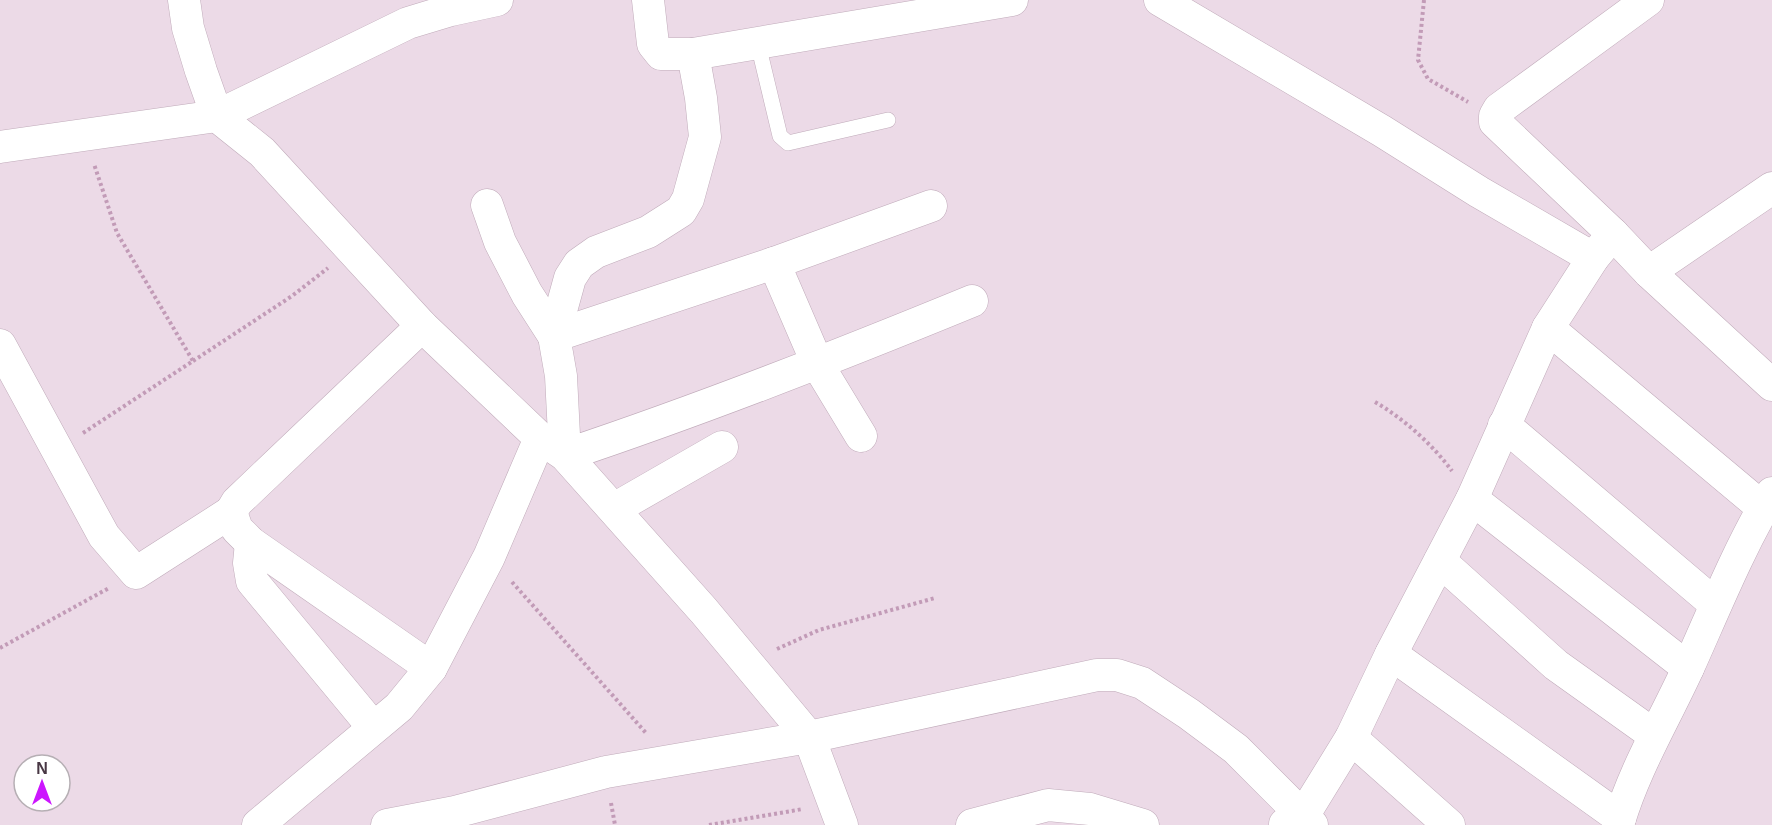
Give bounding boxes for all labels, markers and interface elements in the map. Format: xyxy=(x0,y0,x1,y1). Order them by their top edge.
north arrow xyxy=(12,753,72,813)
text: N xyxy=(36,760,48,777)

